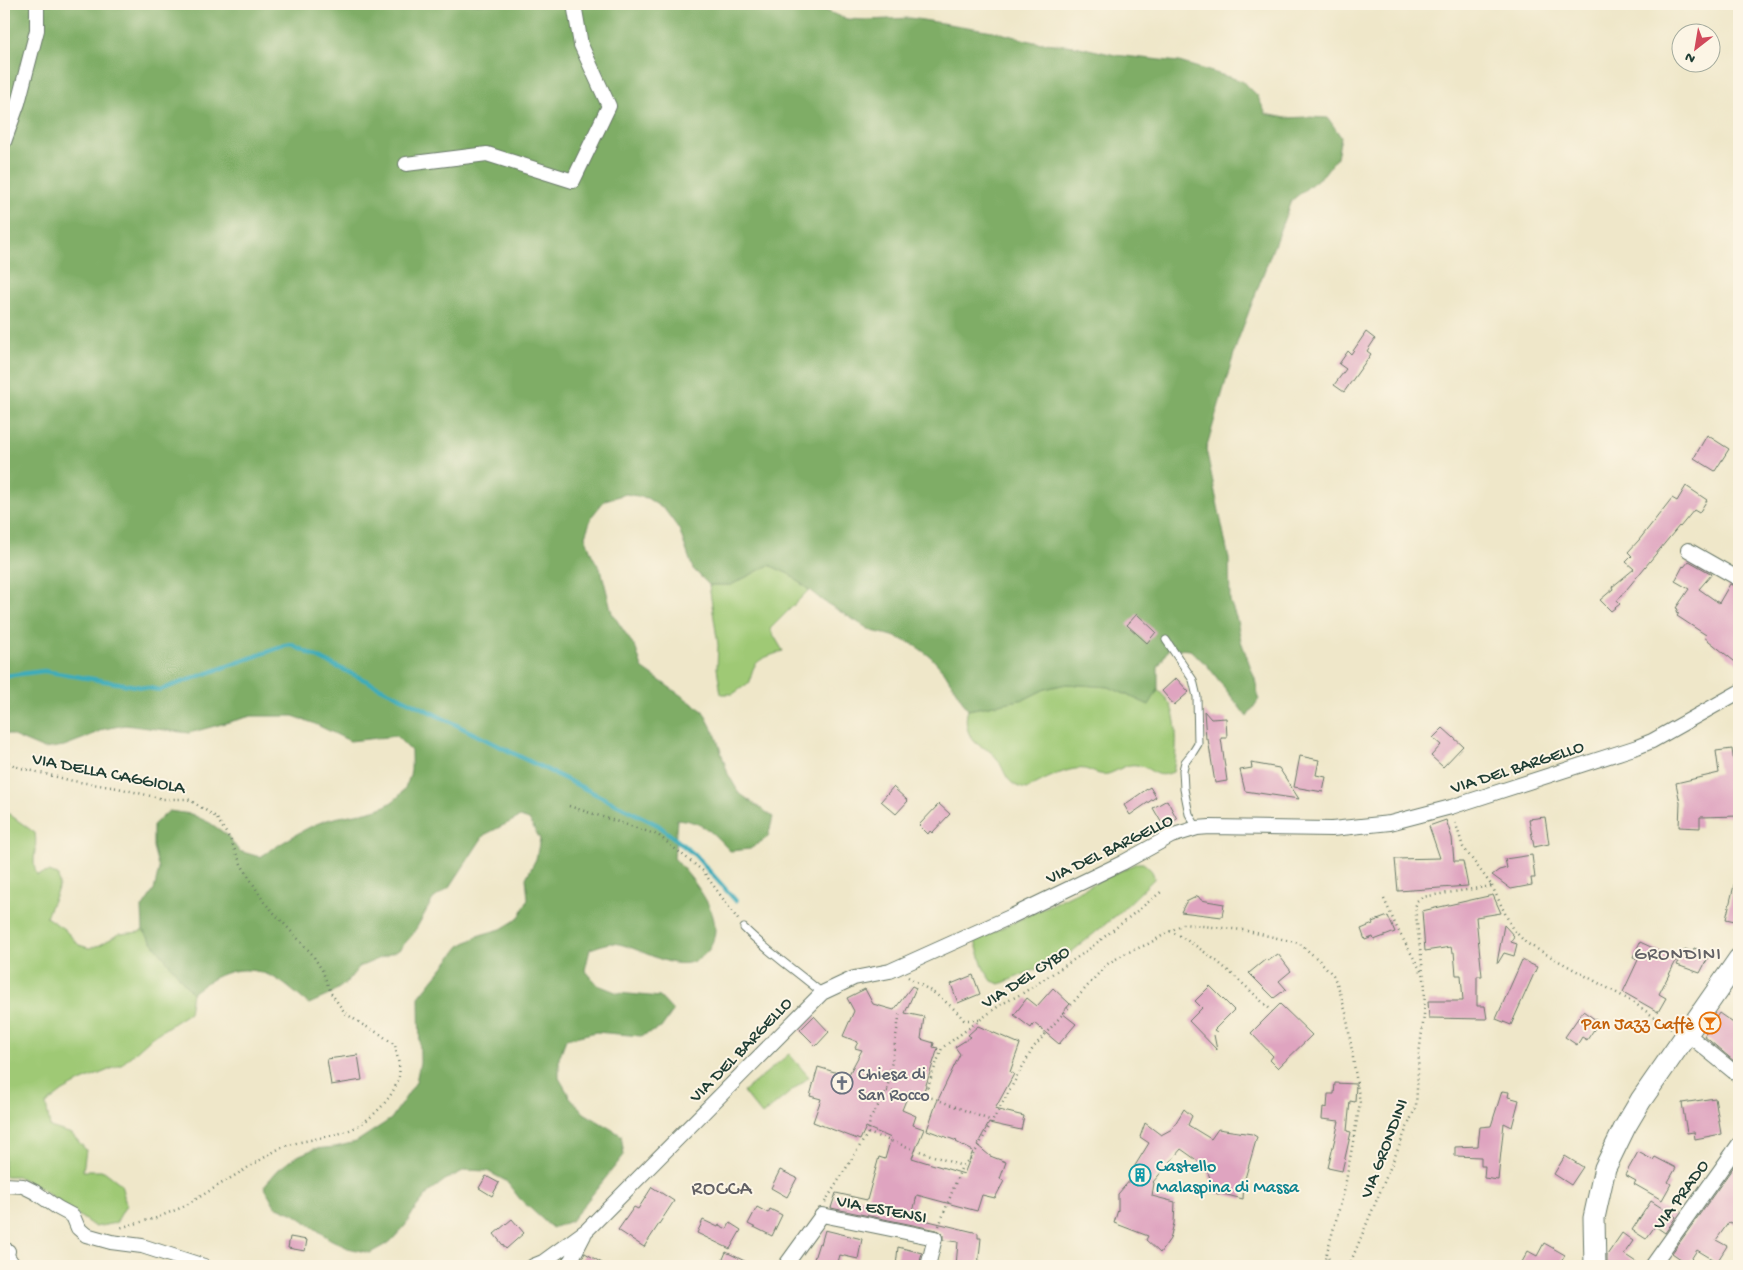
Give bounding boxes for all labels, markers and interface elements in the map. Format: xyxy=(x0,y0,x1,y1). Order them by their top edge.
north arrow xyxy=(1670,22,1720,72)
text: N xyxy=(1682,47,1699,67)
street label: VIA DEL BARGELLO xyxy=(1448,737,1587,800)
street label: VIA DELLA CAGGIOLA xyxy=(29,749,188,800)
street label: VIA DEL BARGELLO xyxy=(1042,810,1177,891)
street label: VIA DEL CYBO xyxy=(977,942,1075,1015)
district label: GRONDINI xyxy=(1634,944,1722,967)
street label: VIA DEL BARGELLO xyxy=(685,993,798,1109)
bar icon: Pan Jazz Caffè xyxy=(1698,1011,1722,1035)
place label: Pan Jazz Caffè xyxy=(1581,1015,1695,1036)
place label: Chiesa di San Rocco xyxy=(858,1065,930,1107)
church icon: Chiesa di San Rocco xyxy=(830,1071,854,1095)
street label: VIA GRONDINI xyxy=(1356,1096,1414,1202)
street label: VIA PRADO xyxy=(1649,1156,1715,1236)
place label: Castello Malaspina di Massa xyxy=(1156,1157,1300,1199)
building icon: Castello Malaspina di Massa xyxy=(1128,1163,1152,1187)
district label: ROCCA xyxy=(692,1179,753,1202)
street label: VIA ESTENSI xyxy=(834,1191,928,1229)

